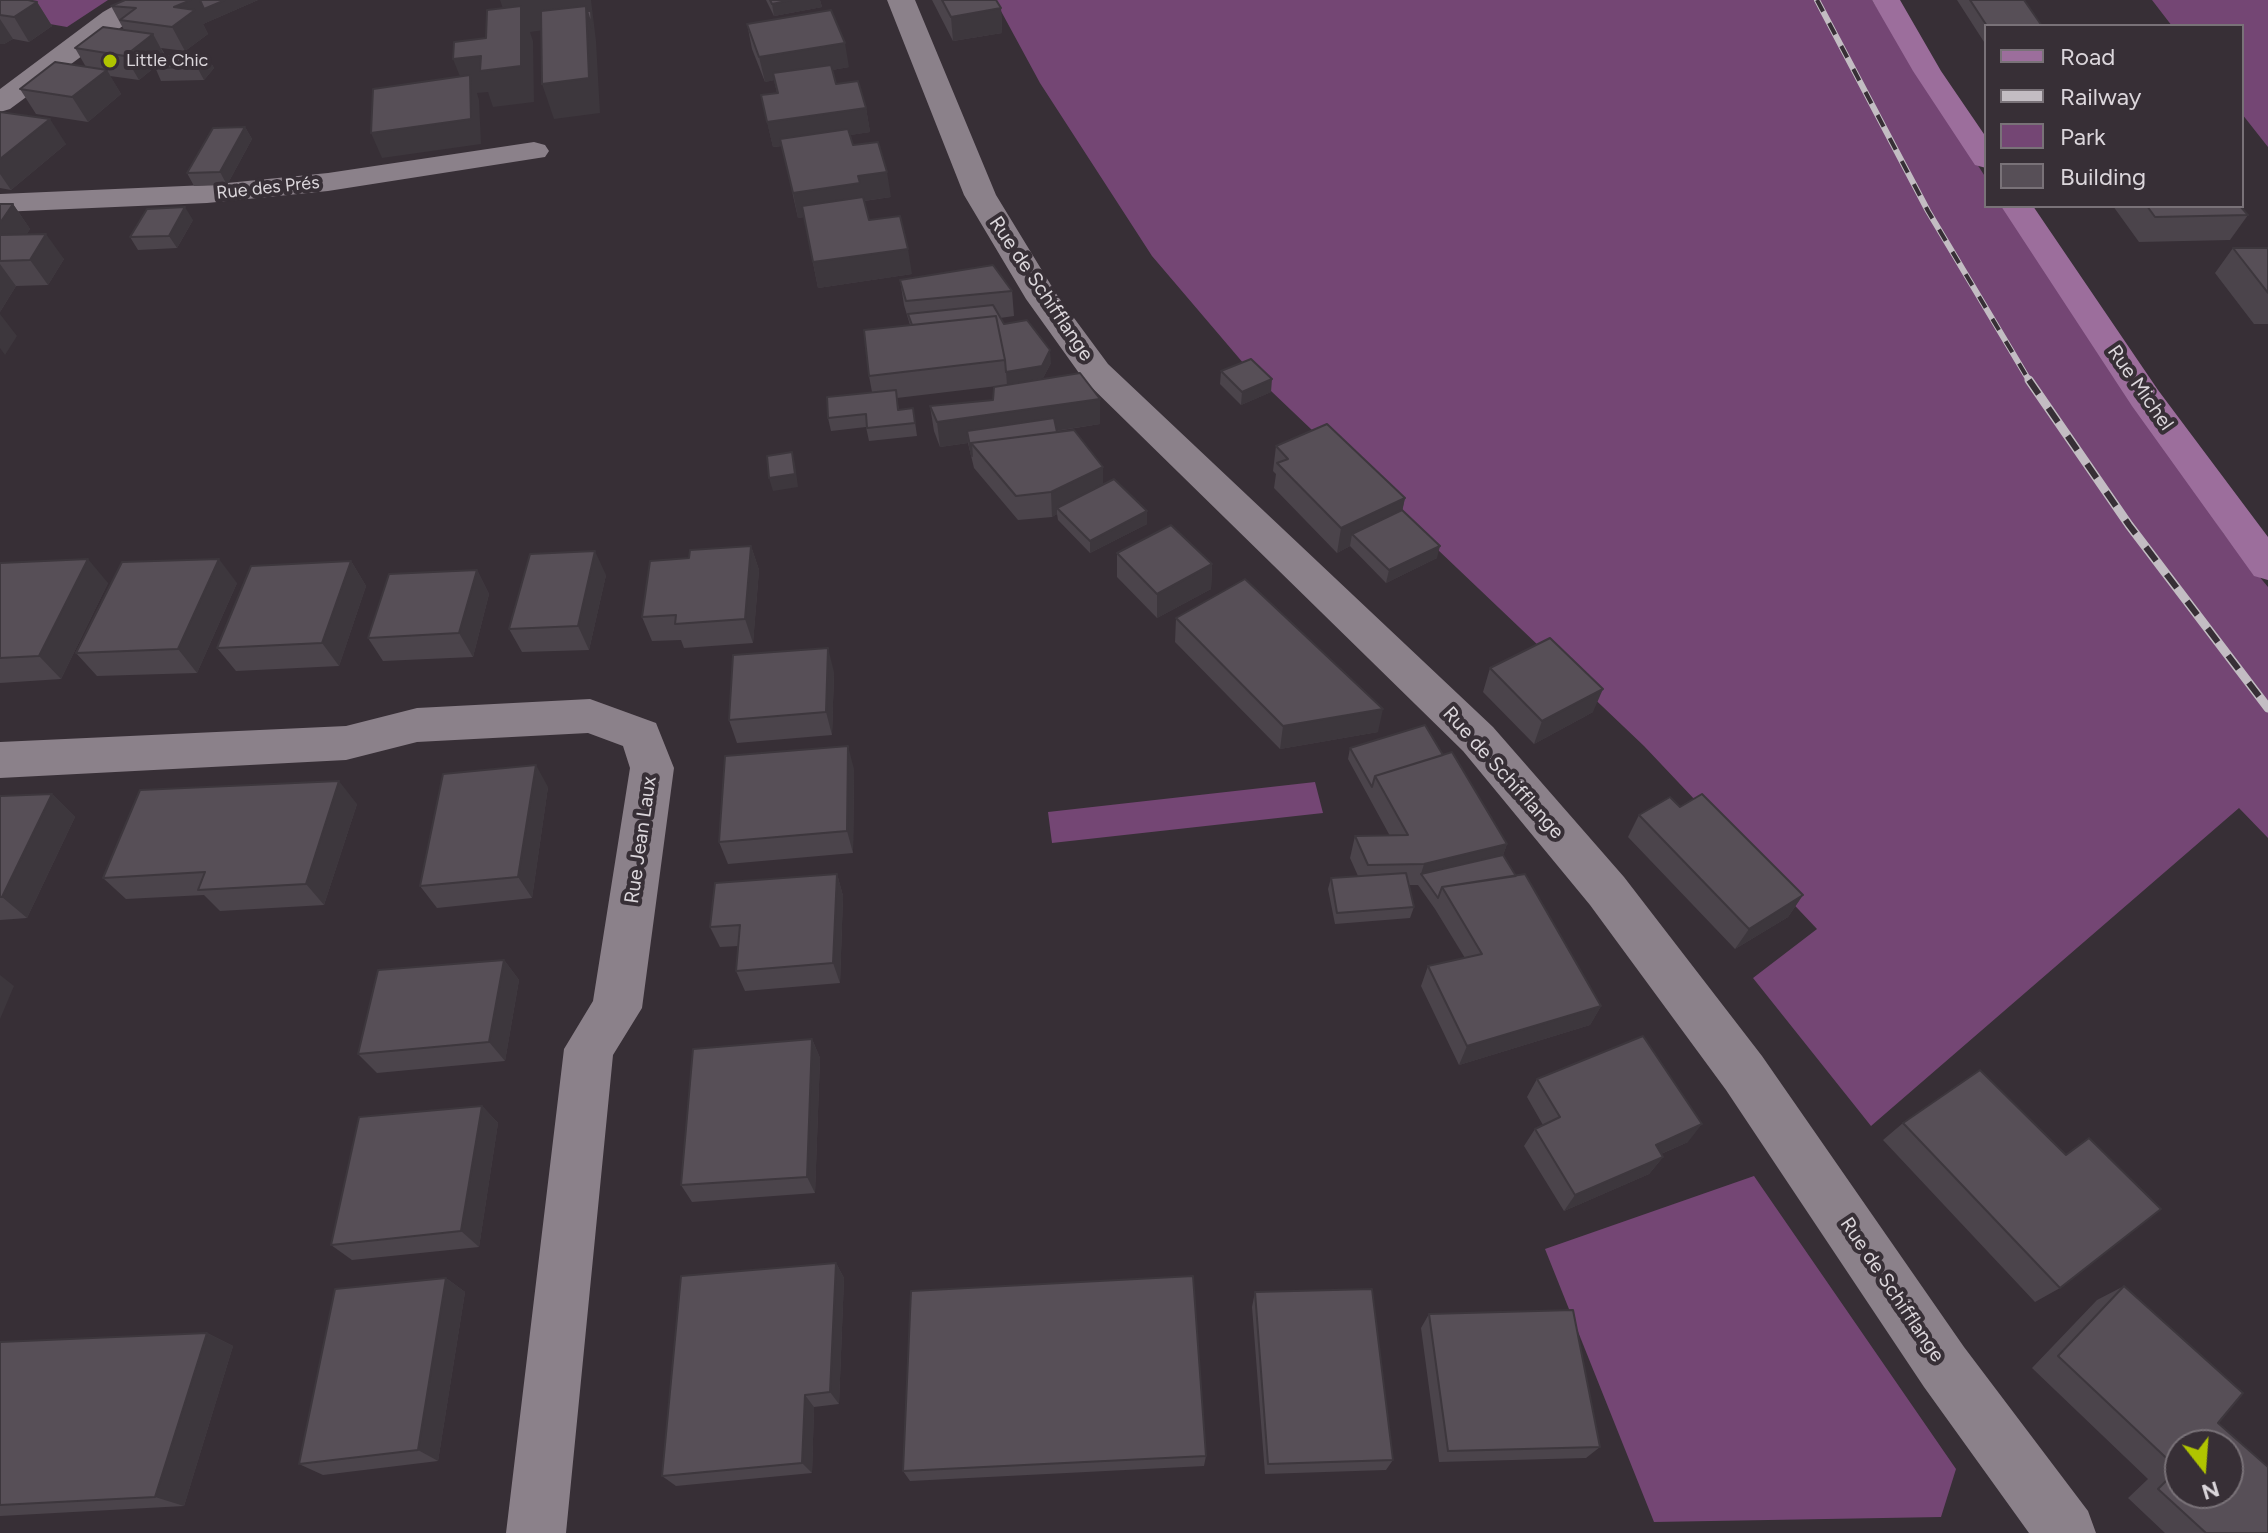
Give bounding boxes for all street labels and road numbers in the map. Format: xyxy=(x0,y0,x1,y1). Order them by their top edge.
street label: Rue des Prés xyxy=(215,172,321,204)
street label: Rue de Schifflange xyxy=(984,212,1098,366)
street label: Rue Michel xyxy=(2102,341,2178,435)
street label: Rue de Schifflange xyxy=(1437,702,1569,844)
street label: Rue Jean Laux xyxy=(620,775,662,905)
street label: Rue de Schifflange xyxy=(1835,1213,1949,1367)

